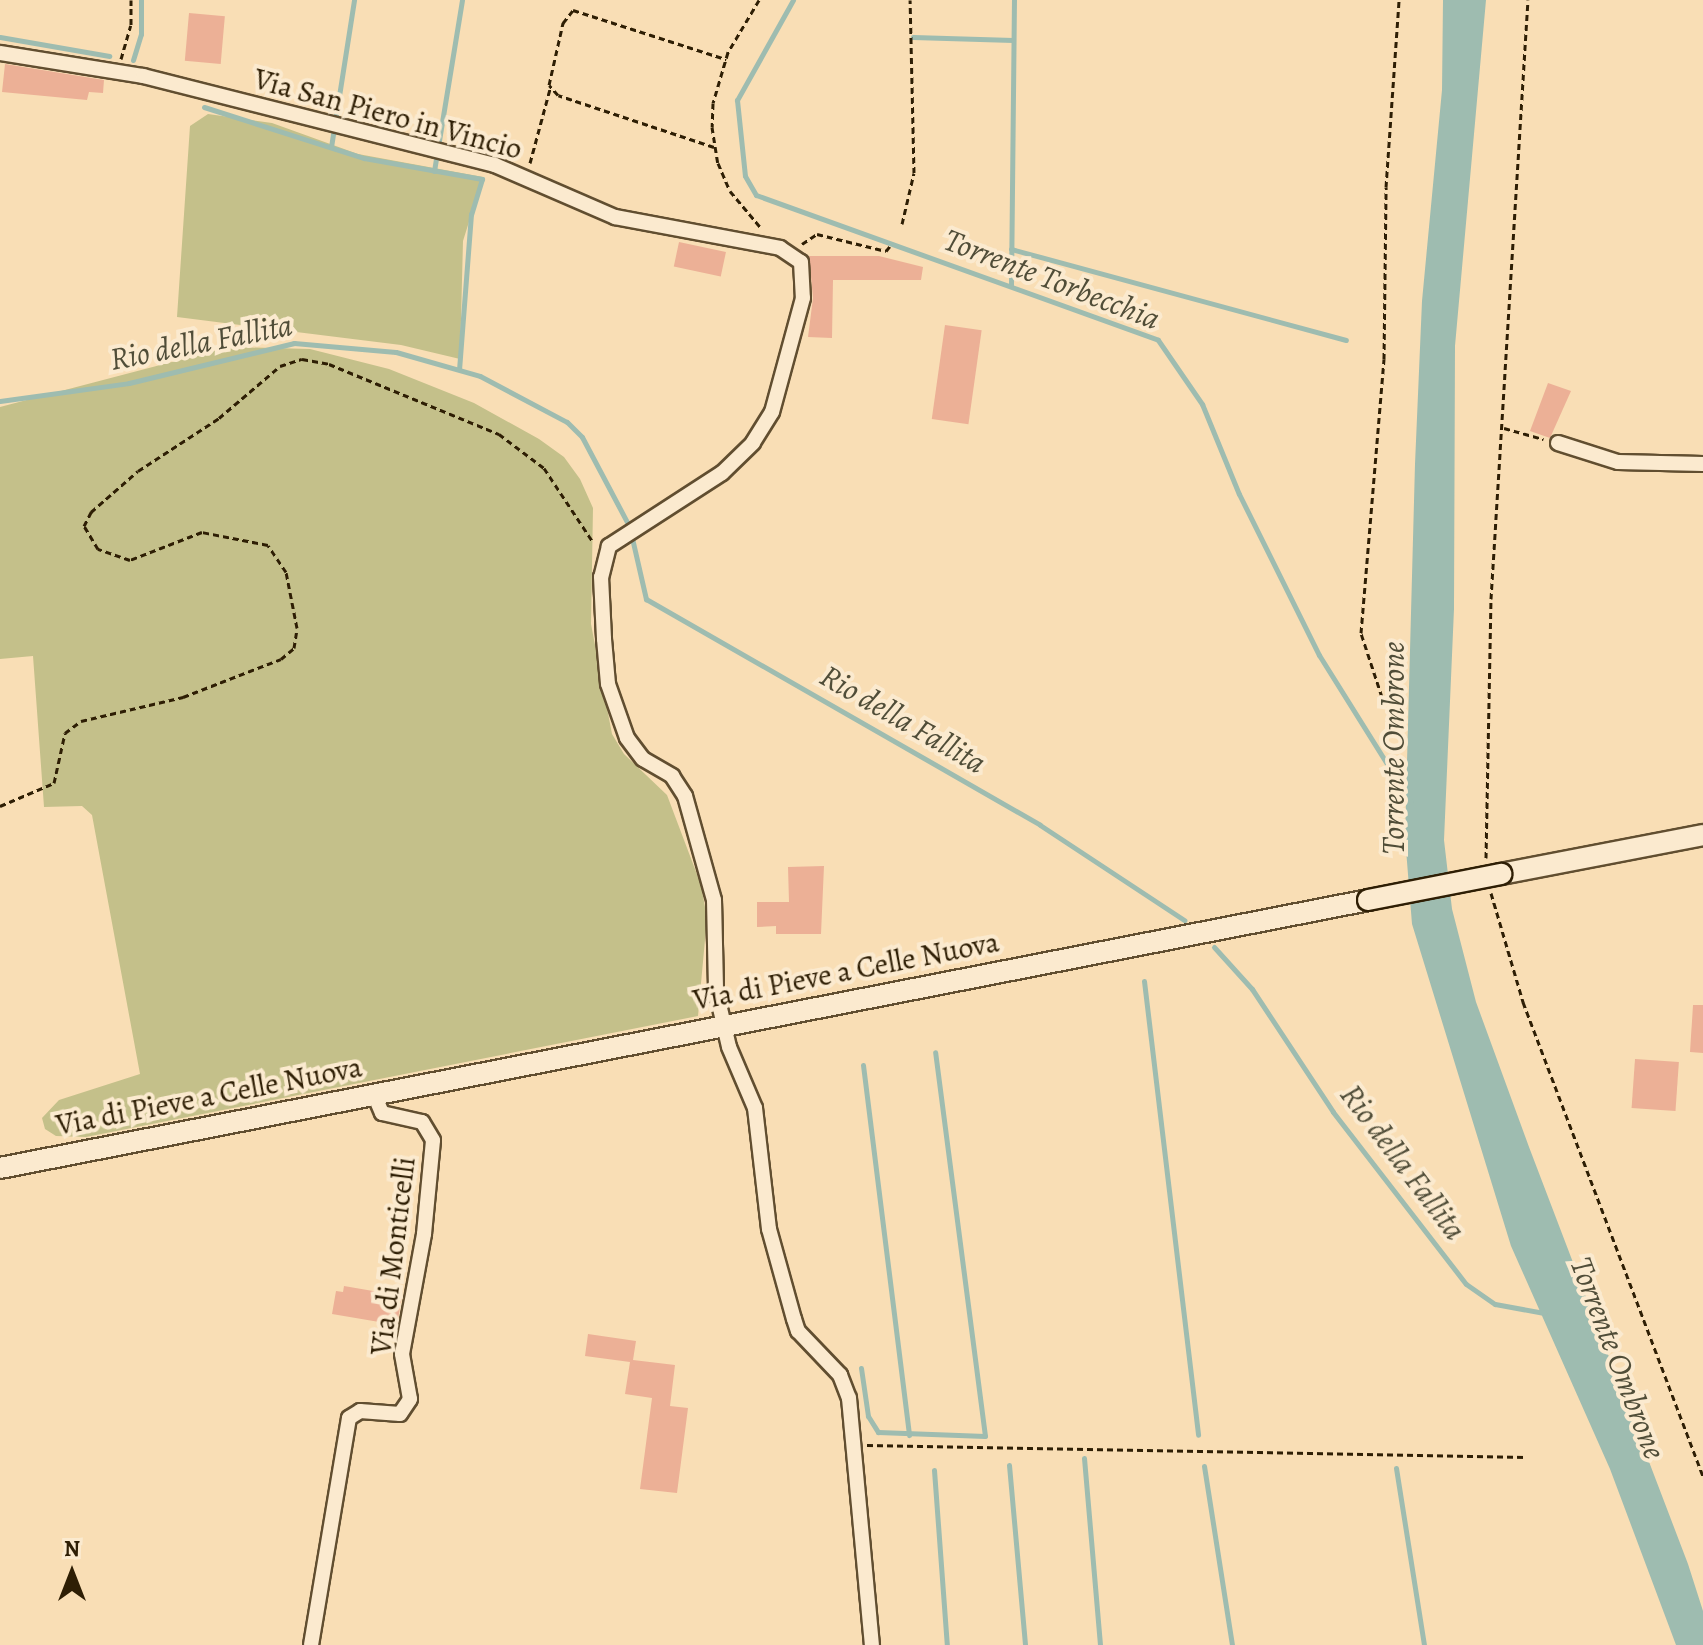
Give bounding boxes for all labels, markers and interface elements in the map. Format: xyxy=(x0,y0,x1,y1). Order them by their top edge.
street label: Via San Piero in Vincio xyxy=(250,61,526,167)
water label: Torrente Torbecchia xyxy=(939,220,1165,338)
water label: Rio della Fallita xyxy=(107,306,295,378)
water label: Torrente Ombrone xyxy=(1374,641,1412,855)
water label: Rio della Fallita xyxy=(813,656,993,782)
street label: Via di Pieve a Celle Nuova xyxy=(690,924,1002,1018)
street label: Via di Pieve a Celle Nuova xyxy=(53,1049,365,1143)
water label: Rio della Fallita xyxy=(1332,1077,1474,1247)
street label: Via di Monticelli xyxy=(363,1155,423,1357)
water label: Torrente Ombrone xyxy=(1562,1252,1674,1464)
north arrow xyxy=(32,1533,112,1613)
text: N xyxy=(64,1534,80,1564)

